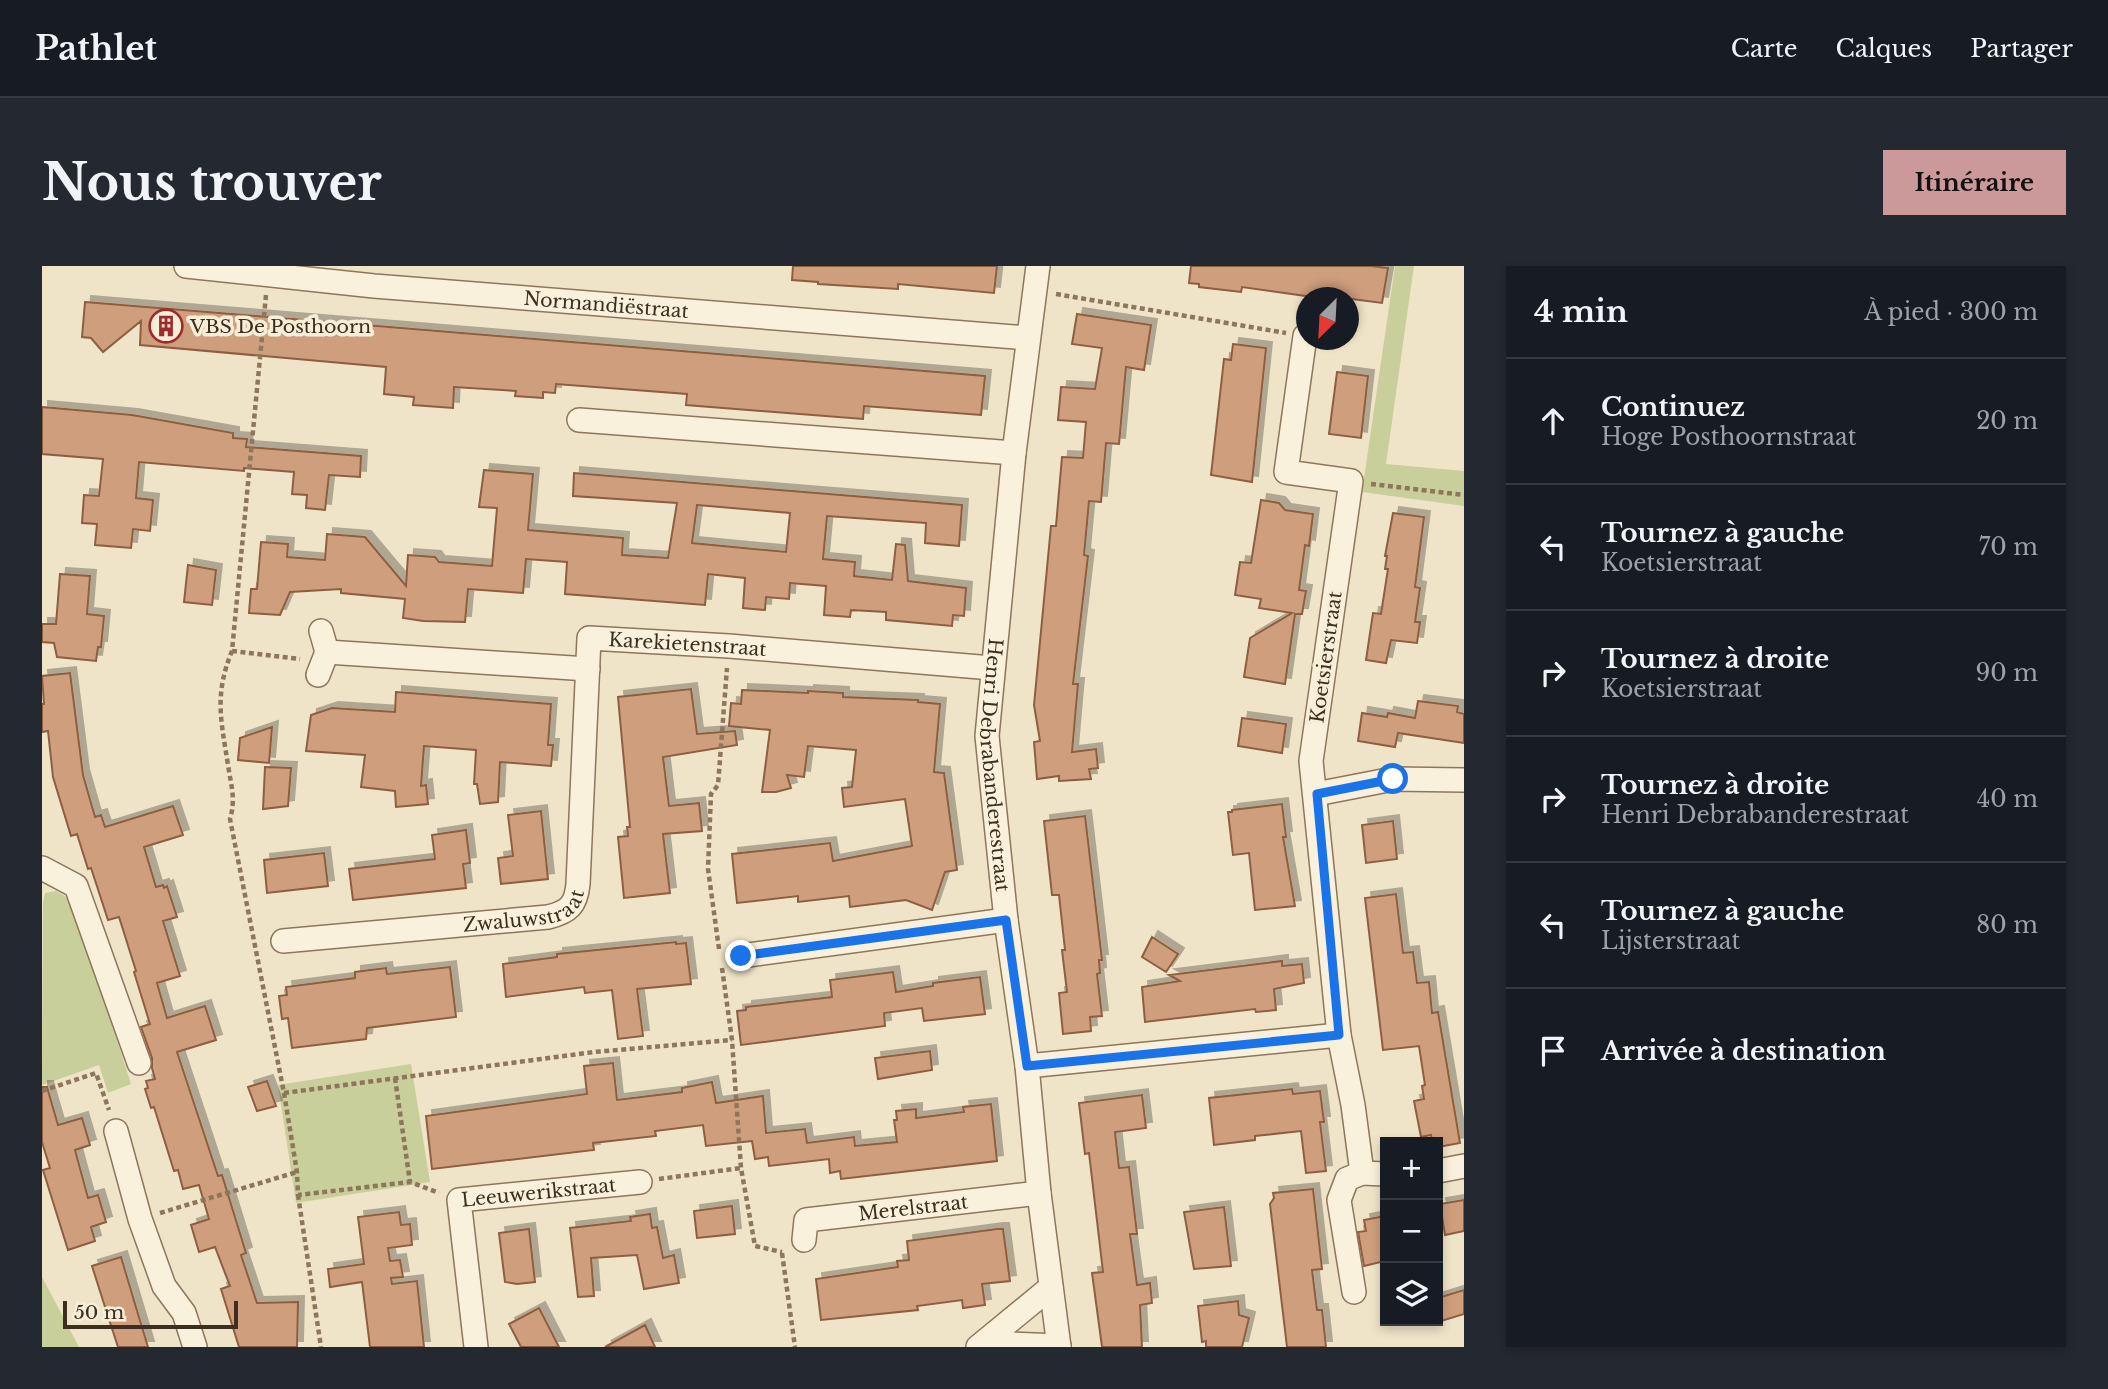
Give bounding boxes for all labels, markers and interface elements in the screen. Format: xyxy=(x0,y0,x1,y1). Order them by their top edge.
text: Pathlet xyxy=(35,28,157,69)
text: Carte xyxy=(1731,34,1797,63)
text: Calques xyxy=(1835,34,1932,63)
text: Partager xyxy=(1970,34,2073,63)
button: Itinéraire xyxy=(1883,150,2066,215)
text: Nous trouver xyxy=(42,152,382,213)
street label: Normandiëstraat xyxy=(523,286,690,323)
north arrow xyxy=(1296,287,1359,350)
text: 4 min xyxy=(1534,293,1628,330)
text: À pied · 300 m xyxy=(1864,298,2038,326)
building icon: VBS De Posthoorn xyxy=(147,307,185,345)
place label: VBS De Posthoorn xyxy=(189,315,371,338)
text: Continuez xyxy=(1601,391,1745,423)
icon: ahead xyxy=(1534,402,1572,440)
text: 20 m xyxy=(1976,407,2038,435)
text: Hoge Posthoornstraat xyxy=(1601,423,1856,451)
text: Tournez à gauche xyxy=(1601,517,1844,549)
icon: left xyxy=(1534,528,1572,566)
text: 70 m xyxy=(1979,533,2038,561)
text: Koetsierstraat xyxy=(1601,549,1762,577)
street label: Koetsierstraat xyxy=(1305,589,1347,724)
street label: Karekietenstraat xyxy=(608,628,768,661)
street label: Henri Debrabanderestraat xyxy=(975,637,1015,894)
text: Tournez à droite xyxy=(1601,643,1829,675)
icon: right xyxy=(1534,654,1572,692)
text: 90 m xyxy=(1976,659,2038,687)
text: Koetsierstraat xyxy=(1601,675,1762,703)
route start xyxy=(1377,763,1408,794)
text: Tournez à droite xyxy=(1601,769,1829,801)
icon: right xyxy=(1534,780,1572,818)
text: 40 m xyxy=(1977,785,2038,813)
text: Henri Debrabanderestraat xyxy=(1601,801,1909,829)
street label: Zwaluwstraat xyxy=(462,887,589,936)
text: Tournez à gauche xyxy=(1601,895,1844,927)
icon: left xyxy=(1534,906,1572,944)
text: 80 m xyxy=(1976,911,2038,939)
text: Lijsterstraat xyxy=(1601,927,1740,955)
route end xyxy=(725,940,756,971)
icon: arrive xyxy=(1534,1032,1572,1070)
text: Arrivée à destination xyxy=(1601,1035,1886,1067)
map controls xyxy=(1380,1137,1443,1326)
button: + xyxy=(1380,1137,1443,1200)
street label: Leeuwerikstraat xyxy=(460,1173,618,1211)
street label: Merelstraat xyxy=(857,1190,970,1225)
button: − xyxy=(1380,1200,1443,1263)
button: layers xyxy=(1380,1263,1443,1326)
scale bar xyxy=(63,1298,238,1330)
text: 50 m xyxy=(74,1301,124,1324)

